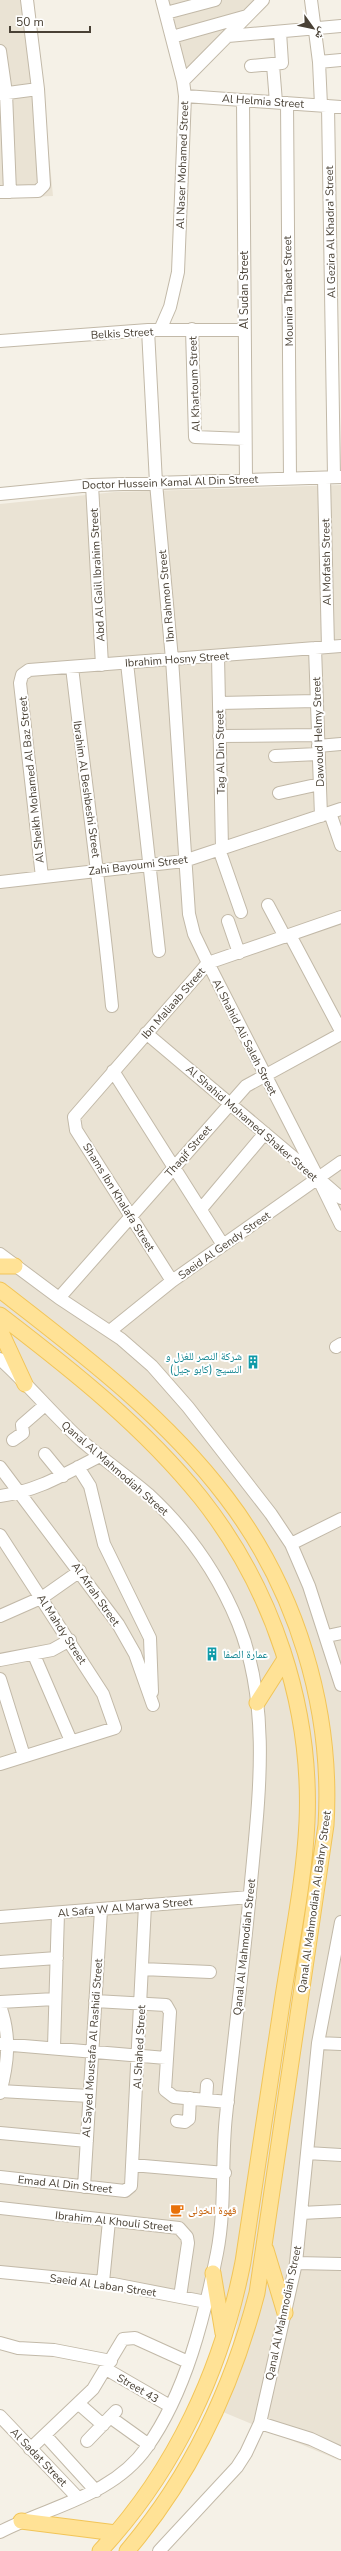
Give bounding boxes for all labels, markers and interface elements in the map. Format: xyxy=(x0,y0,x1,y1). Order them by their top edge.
scale bar xyxy=(10,8,90,34)
north arrow xyxy=(293,8,333,48)
text: 50 m xyxy=(16,14,44,30)
text: ش xyxy=(311,24,330,42)
street label: Al Helmia Street xyxy=(221,91,305,112)
street label: Al Naser Mohamed Street xyxy=(173,101,192,229)
street label: Al Gezira Al Khadra' Street xyxy=(322,165,339,298)
street label: Mounira Thabet Street xyxy=(280,235,297,346)
street label: Al Sudan Street xyxy=(237,251,252,329)
street label: Belkis Street xyxy=(90,324,154,343)
street label: Al Khartoum Street xyxy=(185,336,204,432)
street label: Doctor Hussein Kamal Al Din Street xyxy=(82,472,259,493)
street label: Abd Al Galil Ibrahim Street xyxy=(87,508,108,642)
street label: Al Mofatsh Street xyxy=(318,518,335,606)
street label: Ibn Rahmon Street xyxy=(155,549,178,643)
street label: Ibrahim Hosny Street xyxy=(124,648,230,671)
street label: Dawoud Helmy Street xyxy=(309,677,328,787)
street label: Al Sheikh Mohamed Al Baz Street xyxy=(15,696,48,864)
street label: Tag Al Din Street xyxy=(212,709,229,795)
street label: Ibrahim Al Beshbeshi Street xyxy=(69,720,104,859)
street label: Zahi Bayoumi Street xyxy=(88,852,189,879)
street label: Ibn Maliaab Street xyxy=(138,964,209,1042)
street label: Al Shahid Ali Saleh Street xyxy=(209,977,280,1098)
street label: Al Shahid Mohamed Shaker Street xyxy=(183,1062,321,1185)
street label: Thaqif Street xyxy=(162,1122,215,1180)
street label: Shams Ibn Khalafa Street xyxy=(79,1140,158,1254)
street label: Saeid Al Gendy Street xyxy=(175,1208,273,1283)
place label: شركة النصر للغزل و النسيج (كابو جيل) xyxy=(165,1349,242,1377)
building icon: شركة النصر للغزل و النسيج (كابو جيل) xyxy=(245,1354,261,1370)
street label: Qanal Al Mahmodiah Street xyxy=(58,1418,172,1519)
street label: Al Afrah Street xyxy=(68,1559,123,1629)
street label: Al Mahdy Street xyxy=(33,1591,90,1667)
building icon: عمارة الصفا xyxy=(204,1646,220,1662)
place label: عمارة الصفا xyxy=(223,1647,268,1662)
street label: Qanal Al Mahmodiah Al Bahry Street xyxy=(294,1810,335,1994)
street label: Qanal Al Mahmodiah Street xyxy=(230,1878,259,2016)
street label: Al Safa W Al Marwa Street xyxy=(57,1894,193,1921)
street label: Al Sayed Moustafa Al Rashidi Street xyxy=(79,1958,106,2138)
street label: Al Shahed Street xyxy=(130,2004,149,2090)
street label: Emad Al Din Street xyxy=(17,2172,113,2197)
cafe icon: قهوة الخولى xyxy=(169,2202,185,2218)
place label: قهوة الخولى xyxy=(188,2203,237,2218)
street label: Ibrahim Al Khouli Street xyxy=(54,2208,174,2235)
street label: Qanal Al Mahmodiah Street xyxy=(262,2244,305,2382)
street label: Saeid Al Laban Street xyxy=(49,2271,157,2300)
street label: Street 43 xyxy=(114,2370,161,2406)
street label: Al Sadat Street xyxy=(7,2425,70,2490)

